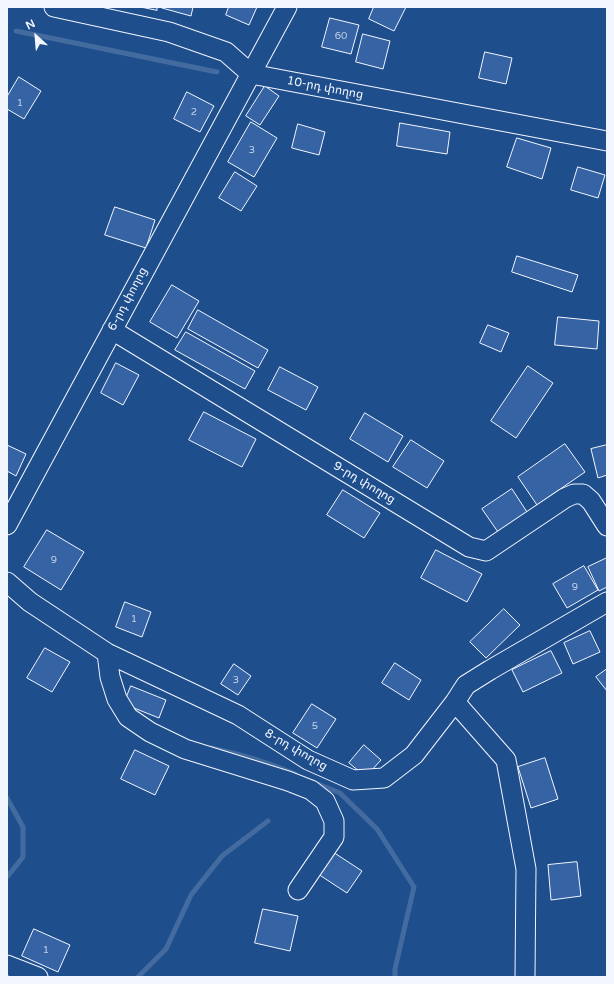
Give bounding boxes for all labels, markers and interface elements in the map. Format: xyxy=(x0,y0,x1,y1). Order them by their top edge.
north arrow xyxy=(16,16,56,56)
text: N xyxy=(24,17,37,33)
house number: 60 xyxy=(335,30,347,42)
street label: 10-րդ փողոց xyxy=(286,74,364,102)
house number: 1 xyxy=(17,97,23,109)
house number: 2 xyxy=(191,106,197,118)
house number: 3 xyxy=(249,144,255,156)
street label: 6-րդ փողոց xyxy=(105,265,151,333)
street label: 9-րդ փողոց xyxy=(330,459,398,507)
house number: 9 xyxy=(51,554,57,566)
house number: 9 xyxy=(572,581,578,593)
house number: 1 xyxy=(131,613,137,625)
house number: 3 xyxy=(233,674,239,686)
house number: 5 xyxy=(312,720,318,732)
street label: 8-րդ փողոց xyxy=(262,726,330,774)
house number: 1 xyxy=(43,944,49,956)

